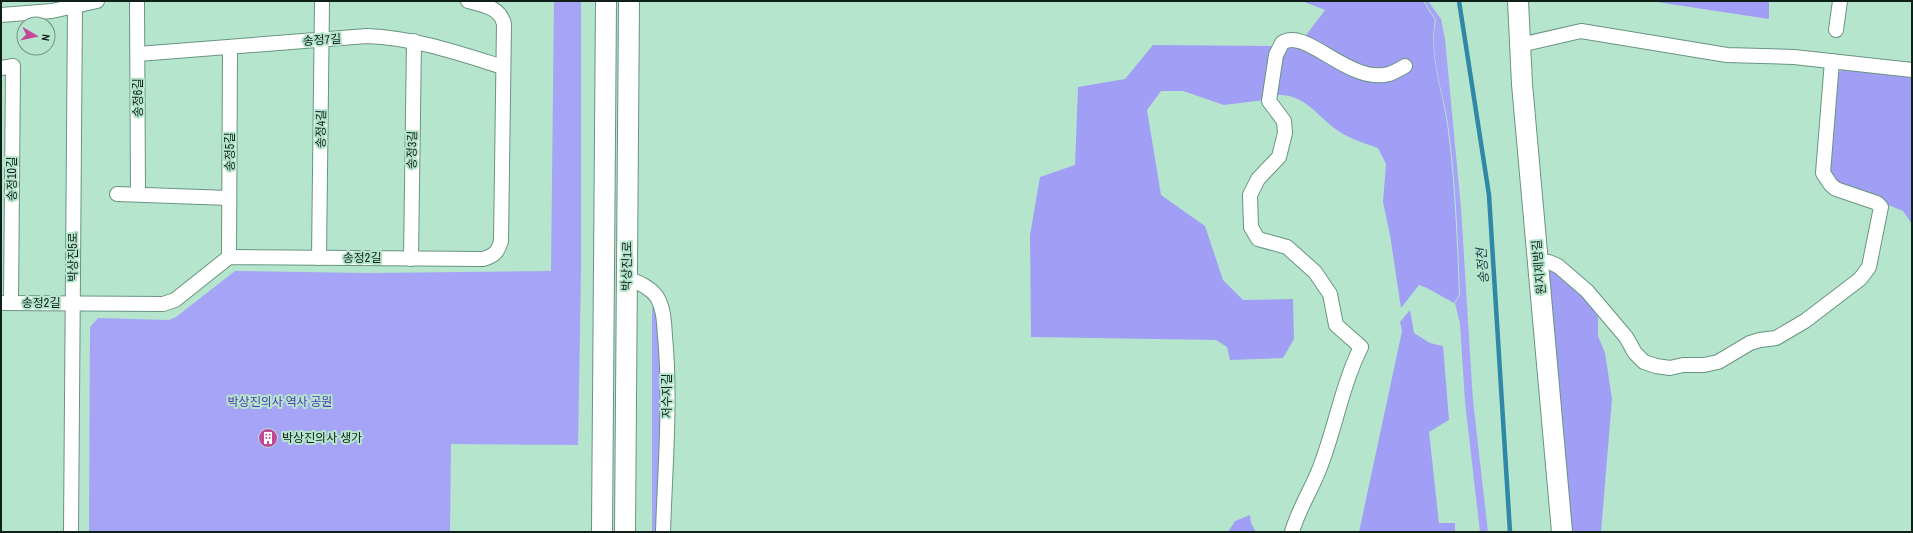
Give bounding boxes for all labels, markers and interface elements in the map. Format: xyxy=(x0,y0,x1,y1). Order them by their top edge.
north arrow xyxy=(16,16,56,56)
street label: 송정7길 xyxy=(302,31,342,49)
text: N xyxy=(38,33,53,42)
street label: 송정6길 xyxy=(130,79,146,117)
street label: 송정4길 xyxy=(313,110,329,148)
street label: 송정3길 xyxy=(404,131,420,169)
street label: 송정5길 xyxy=(222,133,238,171)
street label: 송정10길 xyxy=(4,157,20,201)
street label: 박상진5로 xyxy=(65,232,81,282)
street label: 원지제방길 xyxy=(1529,239,1549,295)
street label: 박상진1로 xyxy=(619,241,635,291)
water label: 송정천 xyxy=(1473,246,1492,284)
street label: 송정2길 xyxy=(343,250,381,266)
street label: 송정2길 xyxy=(22,295,60,311)
street label: 저수지길 xyxy=(659,374,675,418)
park label: 박상진의사 역사 공원 xyxy=(228,394,332,410)
building icon: 박상진의사 생가 xyxy=(257,427,279,449)
place label: 박상진의사 생가 xyxy=(282,430,362,446)

